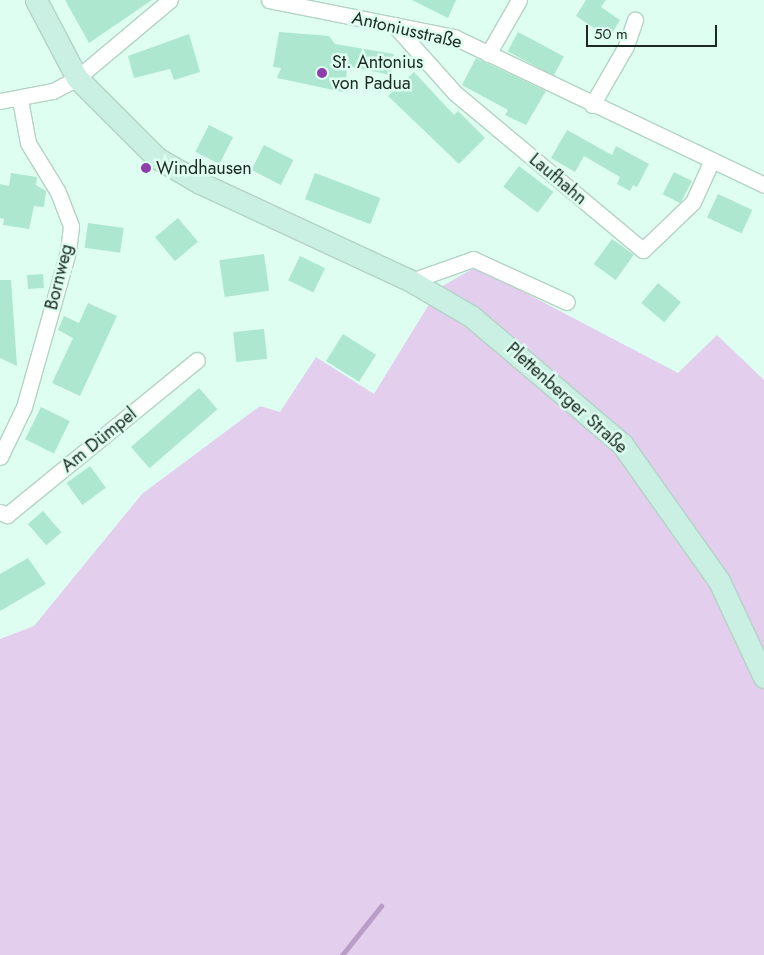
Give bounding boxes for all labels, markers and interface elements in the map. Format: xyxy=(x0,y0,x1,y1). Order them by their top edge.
street label: Antoniusstraße xyxy=(350,7,464,53)
scale bar xyxy=(589,15,720,47)
text: 50 m xyxy=(594,23,628,45)
place label: St. Antonius von Padua xyxy=(332,52,423,94)
marker: St. Antonius von Padua xyxy=(316,67,328,79)
street label: Laufhahn xyxy=(525,149,591,209)
place label: Windhausen xyxy=(156,157,252,179)
marker: Windhausen xyxy=(140,162,152,174)
street label: Bornweg xyxy=(40,242,78,312)
street label: Plettenberger Straße xyxy=(502,338,632,458)
street label: Am Dümpel xyxy=(57,403,141,477)

